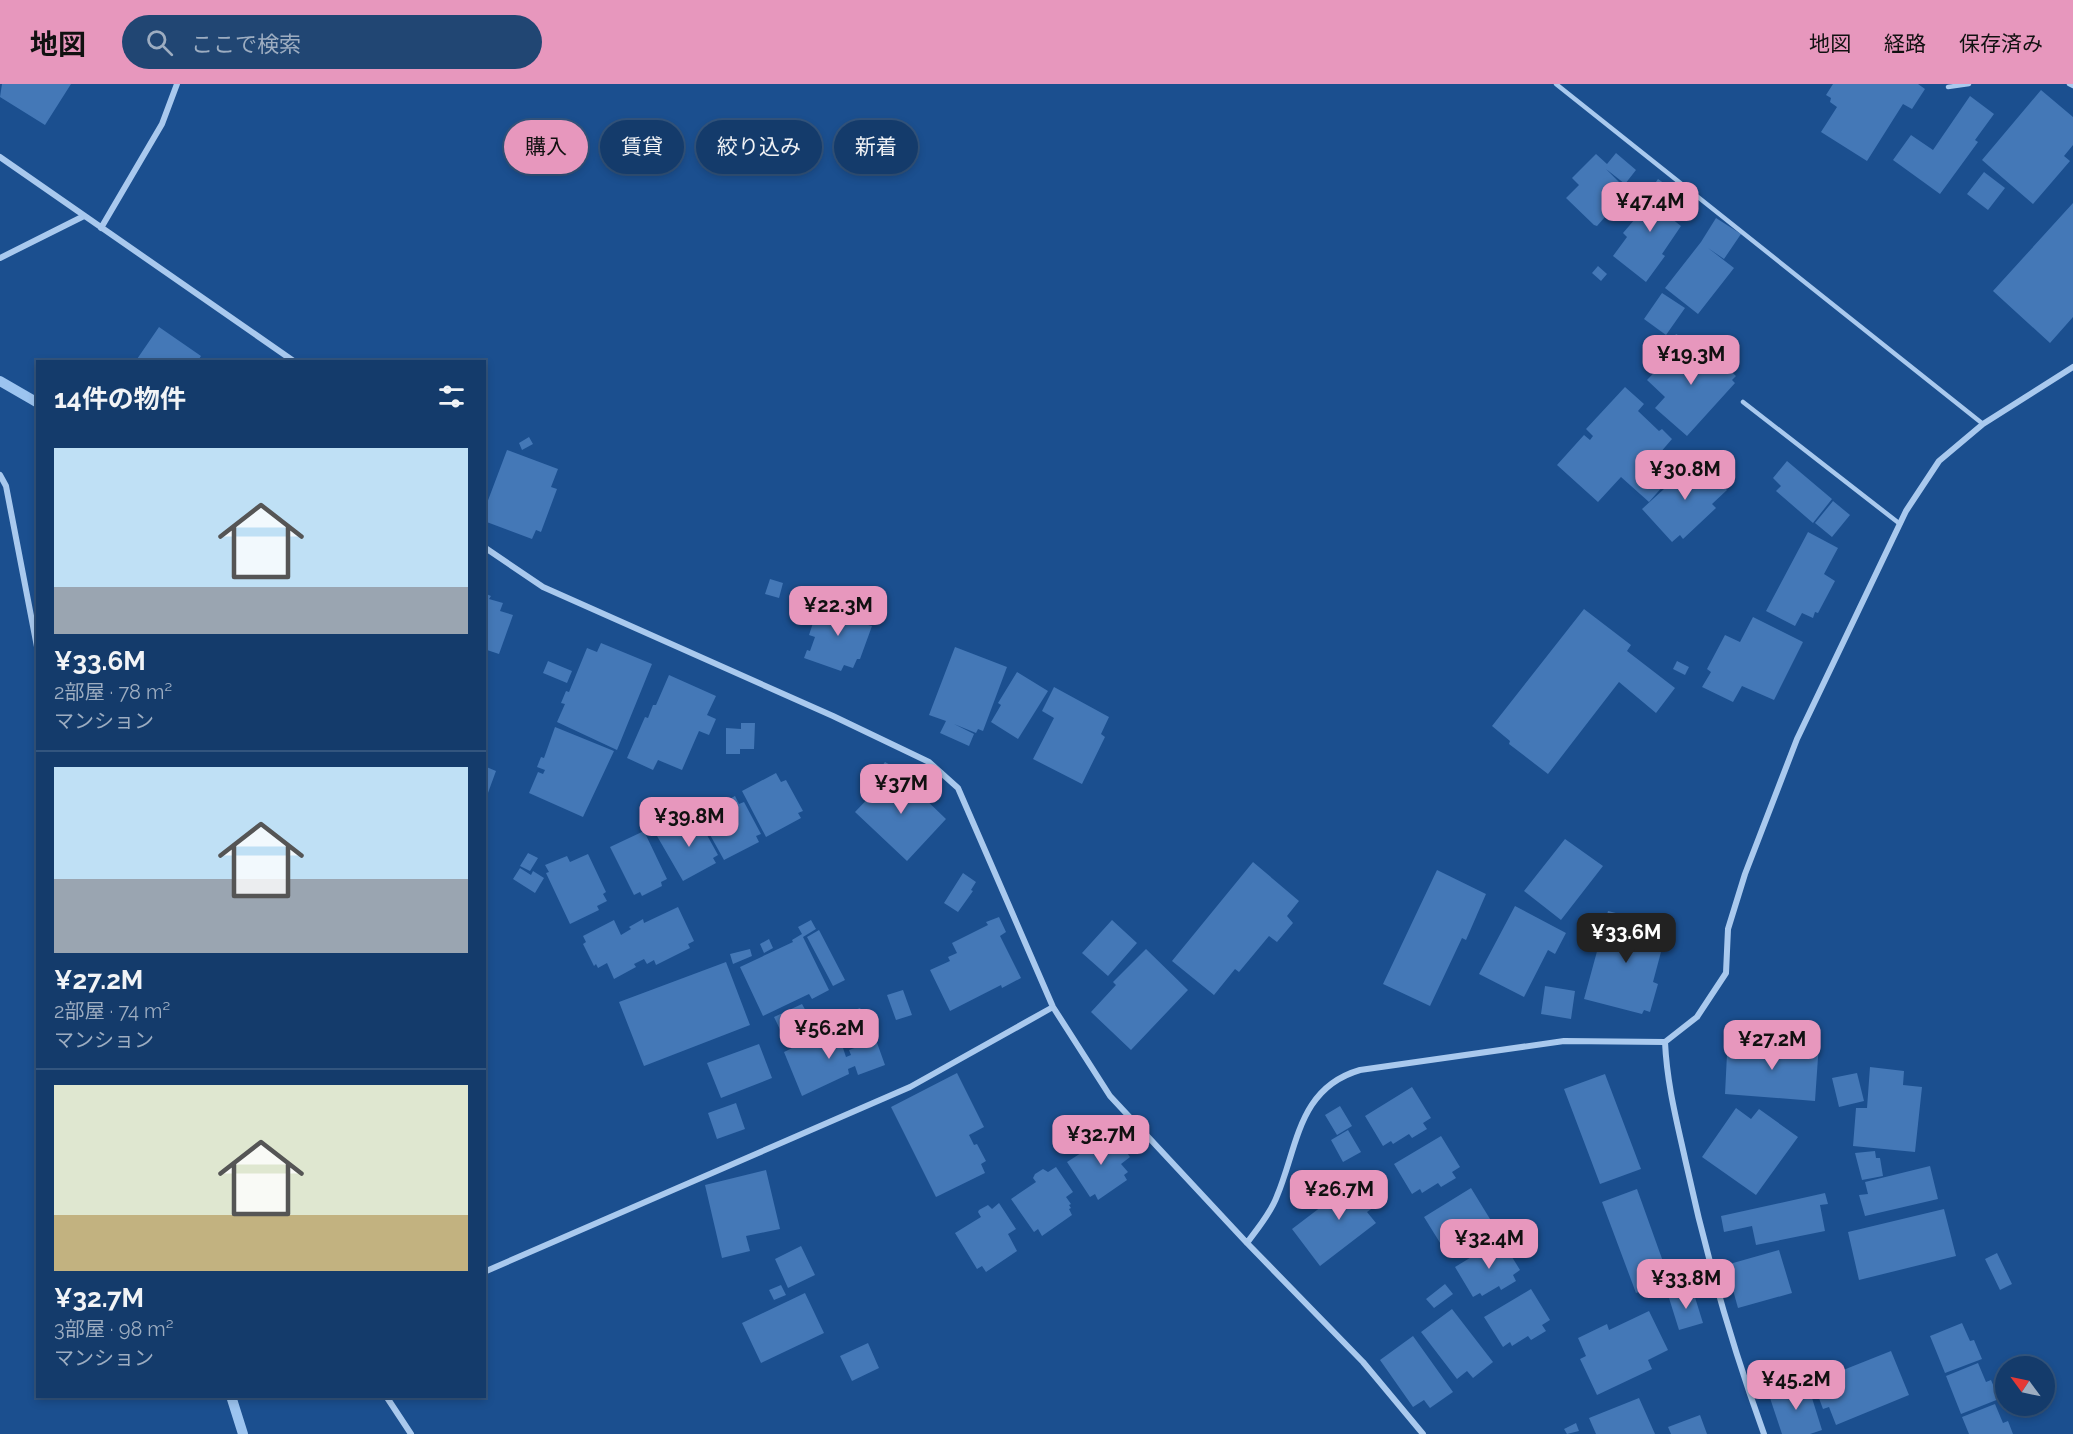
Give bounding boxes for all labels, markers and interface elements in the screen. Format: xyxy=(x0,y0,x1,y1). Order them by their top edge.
search box xyxy=(122,15,542,69)
icon: search xyxy=(143,26,176,59)
text: 地図 xyxy=(30,28,86,61)
text: ここで検索 xyxy=(191,31,301,57)
text: 地図 xyxy=(1809,31,1851,56)
text: 経路 xyxy=(1884,31,1926,56)
text: 保存済み xyxy=(1959,31,2043,56)
chip: 購入 xyxy=(504,120,588,174)
chip: 賃貸 xyxy=(600,120,684,174)
chip: 絞り込み xyxy=(696,120,822,174)
chip: 新着 xyxy=(834,120,918,174)
pin: ¥47.4M xyxy=(1601,182,1699,233)
text: ¥47.4M xyxy=(1616,189,1685,213)
pin: ¥19.3M xyxy=(1642,335,1740,386)
text: ¥19.3M xyxy=(1657,342,1725,366)
icon: filters xyxy=(435,380,468,413)
text: 14件の物件 xyxy=(54,384,186,414)
pin: ¥30.8M xyxy=(1636,450,1734,501)
text: ¥30.8M xyxy=(1649,457,1721,481)
icon: home xyxy=(207,487,315,595)
pin: ¥22.3M xyxy=(789,586,887,637)
text: ¥22.3M xyxy=(803,593,873,617)
text: ¥33.6M xyxy=(54,646,146,676)
text: 2部屋 · 78 m² xyxy=(54,680,172,704)
text: マンション xyxy=(54,709,154,733)
pin: ¥37M xyxy=(865,764,937,815)
text: ¥37M xyxy=(874,771,928,795)
pin: ¥39.8M xyxy=(640,797,738,848)
text: ¥39.8M xyxy=(653,804,725,828)
icon: home xyxy=(207,806,315,914)
pin: ¥33.6M xyxy=(1577,913,1675,964)
text: ¥33.6M xyxy=(1591,920,1661,944)
text: ¥27.2M xyxy=(54,965,143,995)
text: 2部屋 · 74 m² xyxy=(54,999,170,1023)
pin: ¥56.2M xyxy=(780,1009,878,1060)
text: ¥56.2M xyxy=(794,1016,864,1040)
pin: ¥27.2M xyxy=(1723,1020,1821,1071)
text: ¥27.2M xyxy=(1738,1027,1806,1051)
text: マンション xyxy=(54,1028,154,1052)
pin: ¥32.7M xyxy=(1052,1115,1150,1166)
text: ¥32.7M xyxy=(1066,1122,1136,1146)
icon: home xyxy=(207,1124,315,1232)
pin: ¥26.7M xyxy=(1290,1170,1388,1221)
text: ¥26.7M xyxy=(1304,1177,1374,1201)
pin: ¥32.4M xyxy=(1440,1219,1538,1270)
text: ¥32.4M xyxy=(1454,1226,1524,1250)
pin: ¥33.8M xyxy=(1637,1259,1735,1310)
text: ¥33.8M xyxy=(1651,1266,1721,1290)
text: ¥32.7M xyxy=(54,1283,144,1313)
text: 3部屋 · 98 m² xyxy=(54,1317,173,1341)
text: マンション xyxy=(54,1346,154,1370)
north arrow xyxy=(1995,1356,2055,1416)
map controls xyxy=(1995,1356,2055,1416)
pin: ¥45.2M xyxy=(1747,1360,1845,1411)
text: ¥45.2M xyxy=(1761,1367,1831,1391)

